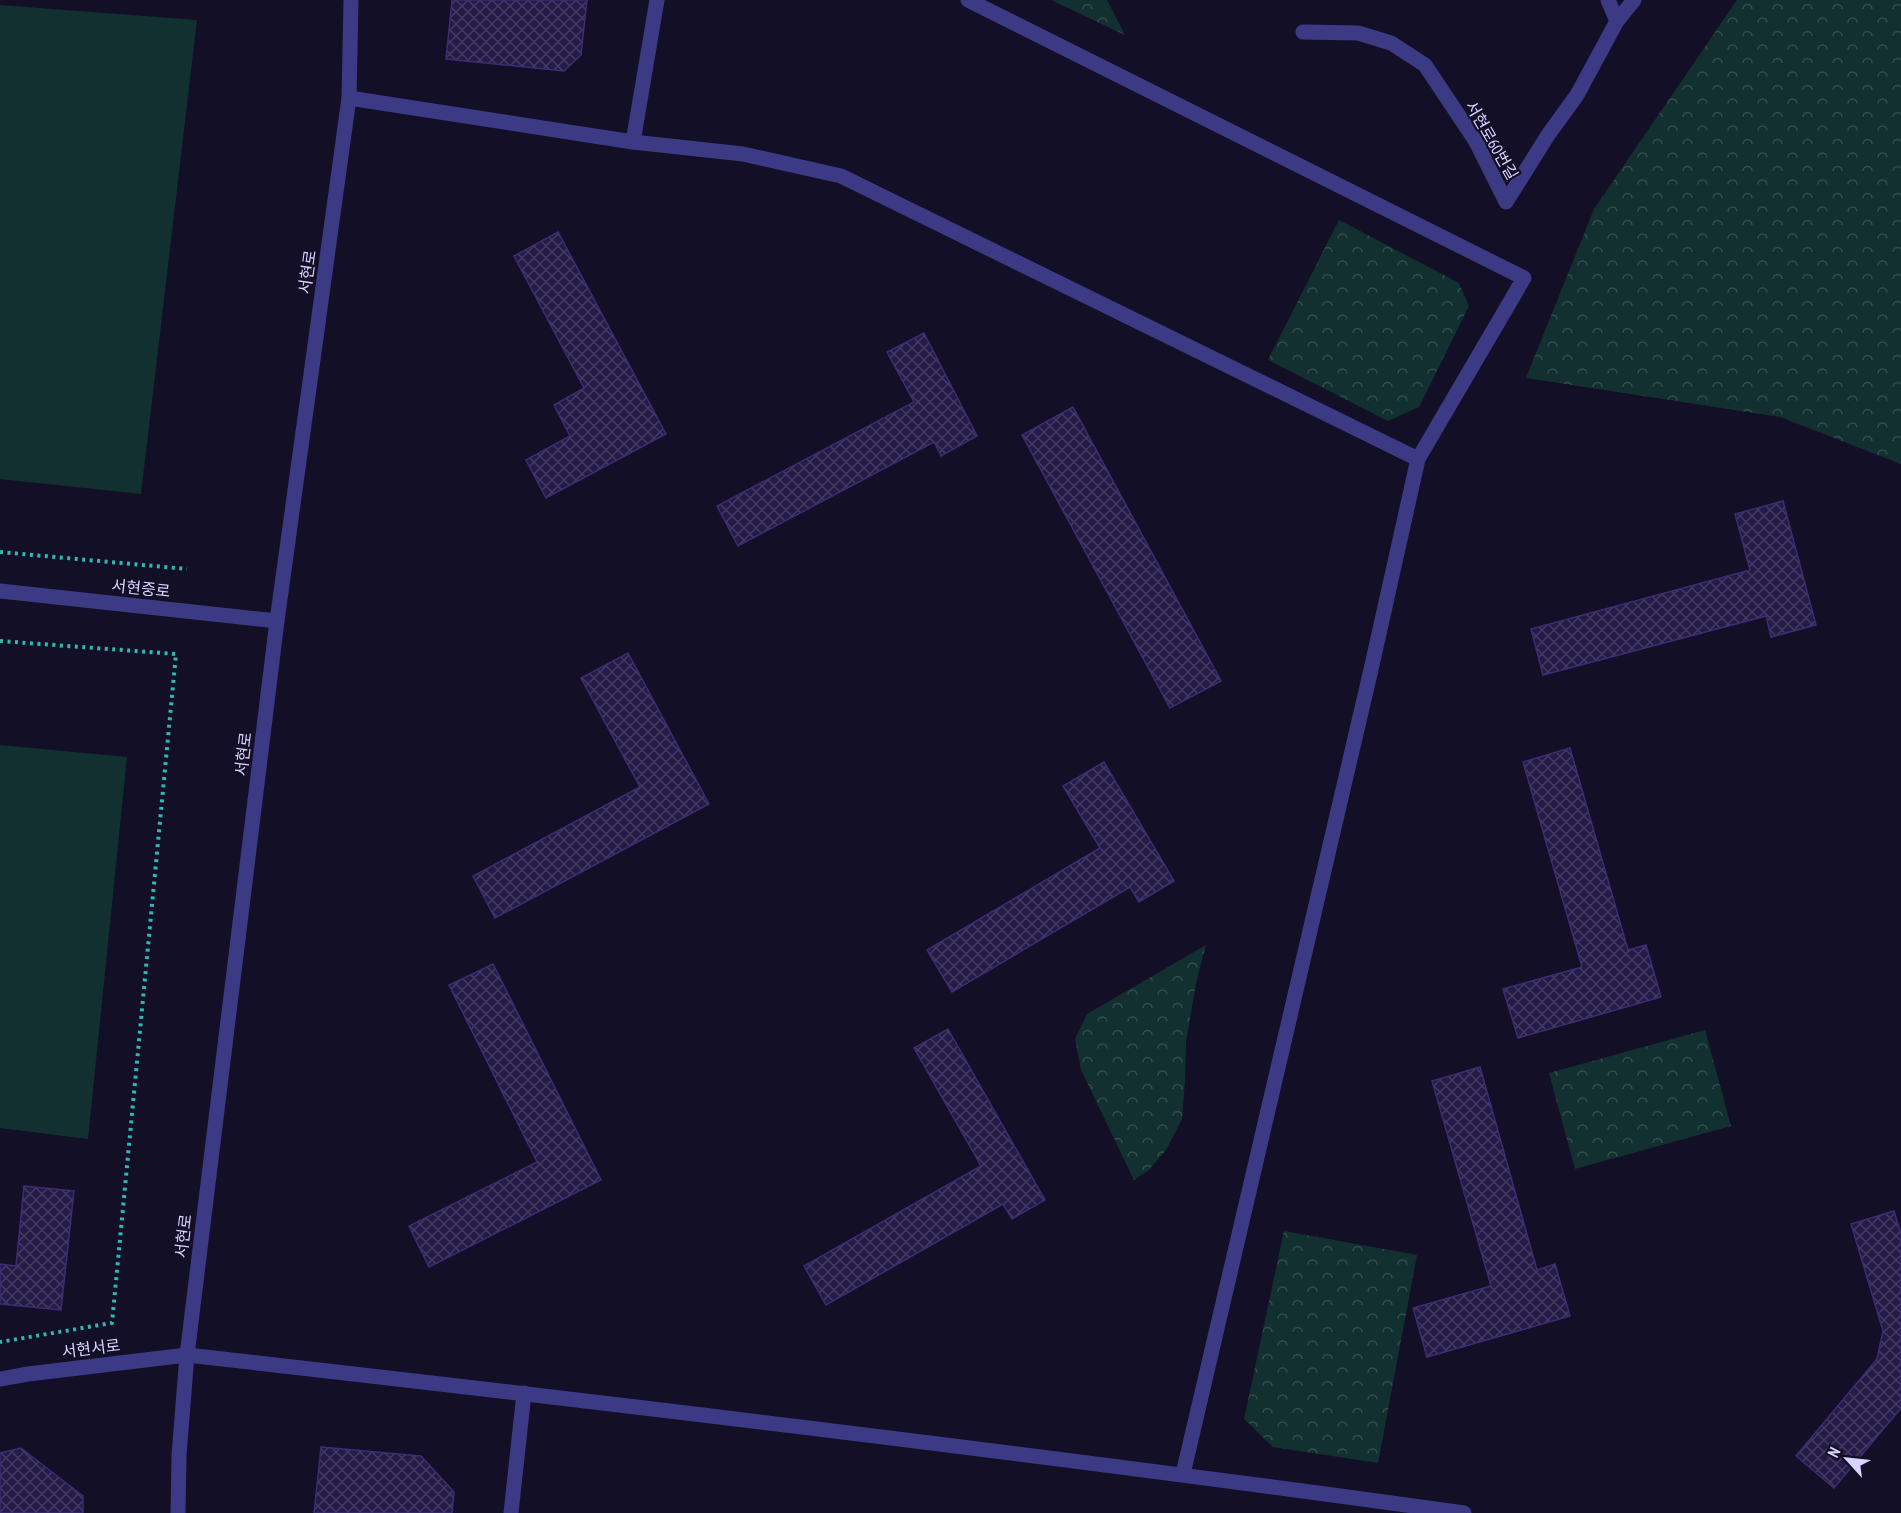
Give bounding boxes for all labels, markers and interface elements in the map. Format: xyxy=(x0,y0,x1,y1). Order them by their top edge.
street label: 서현로60번길 xyxy=(1461,97,1523,183)
street label: 서현로 xyxy=(294,248,320,295)
street label: 서현중로 xyxy=(111,575,172,601)
street label: 서현로 xyxy=(230,731,256,777)
street label: 서현로 xyxy=(170,1213,196,1259)
street label: 서현서로 xyxy=(61,1334,122,1362)
north arrow xyxy=(1817,1429,1877,1489)
text: N xyxy=(1823,1444,1845,1461)

